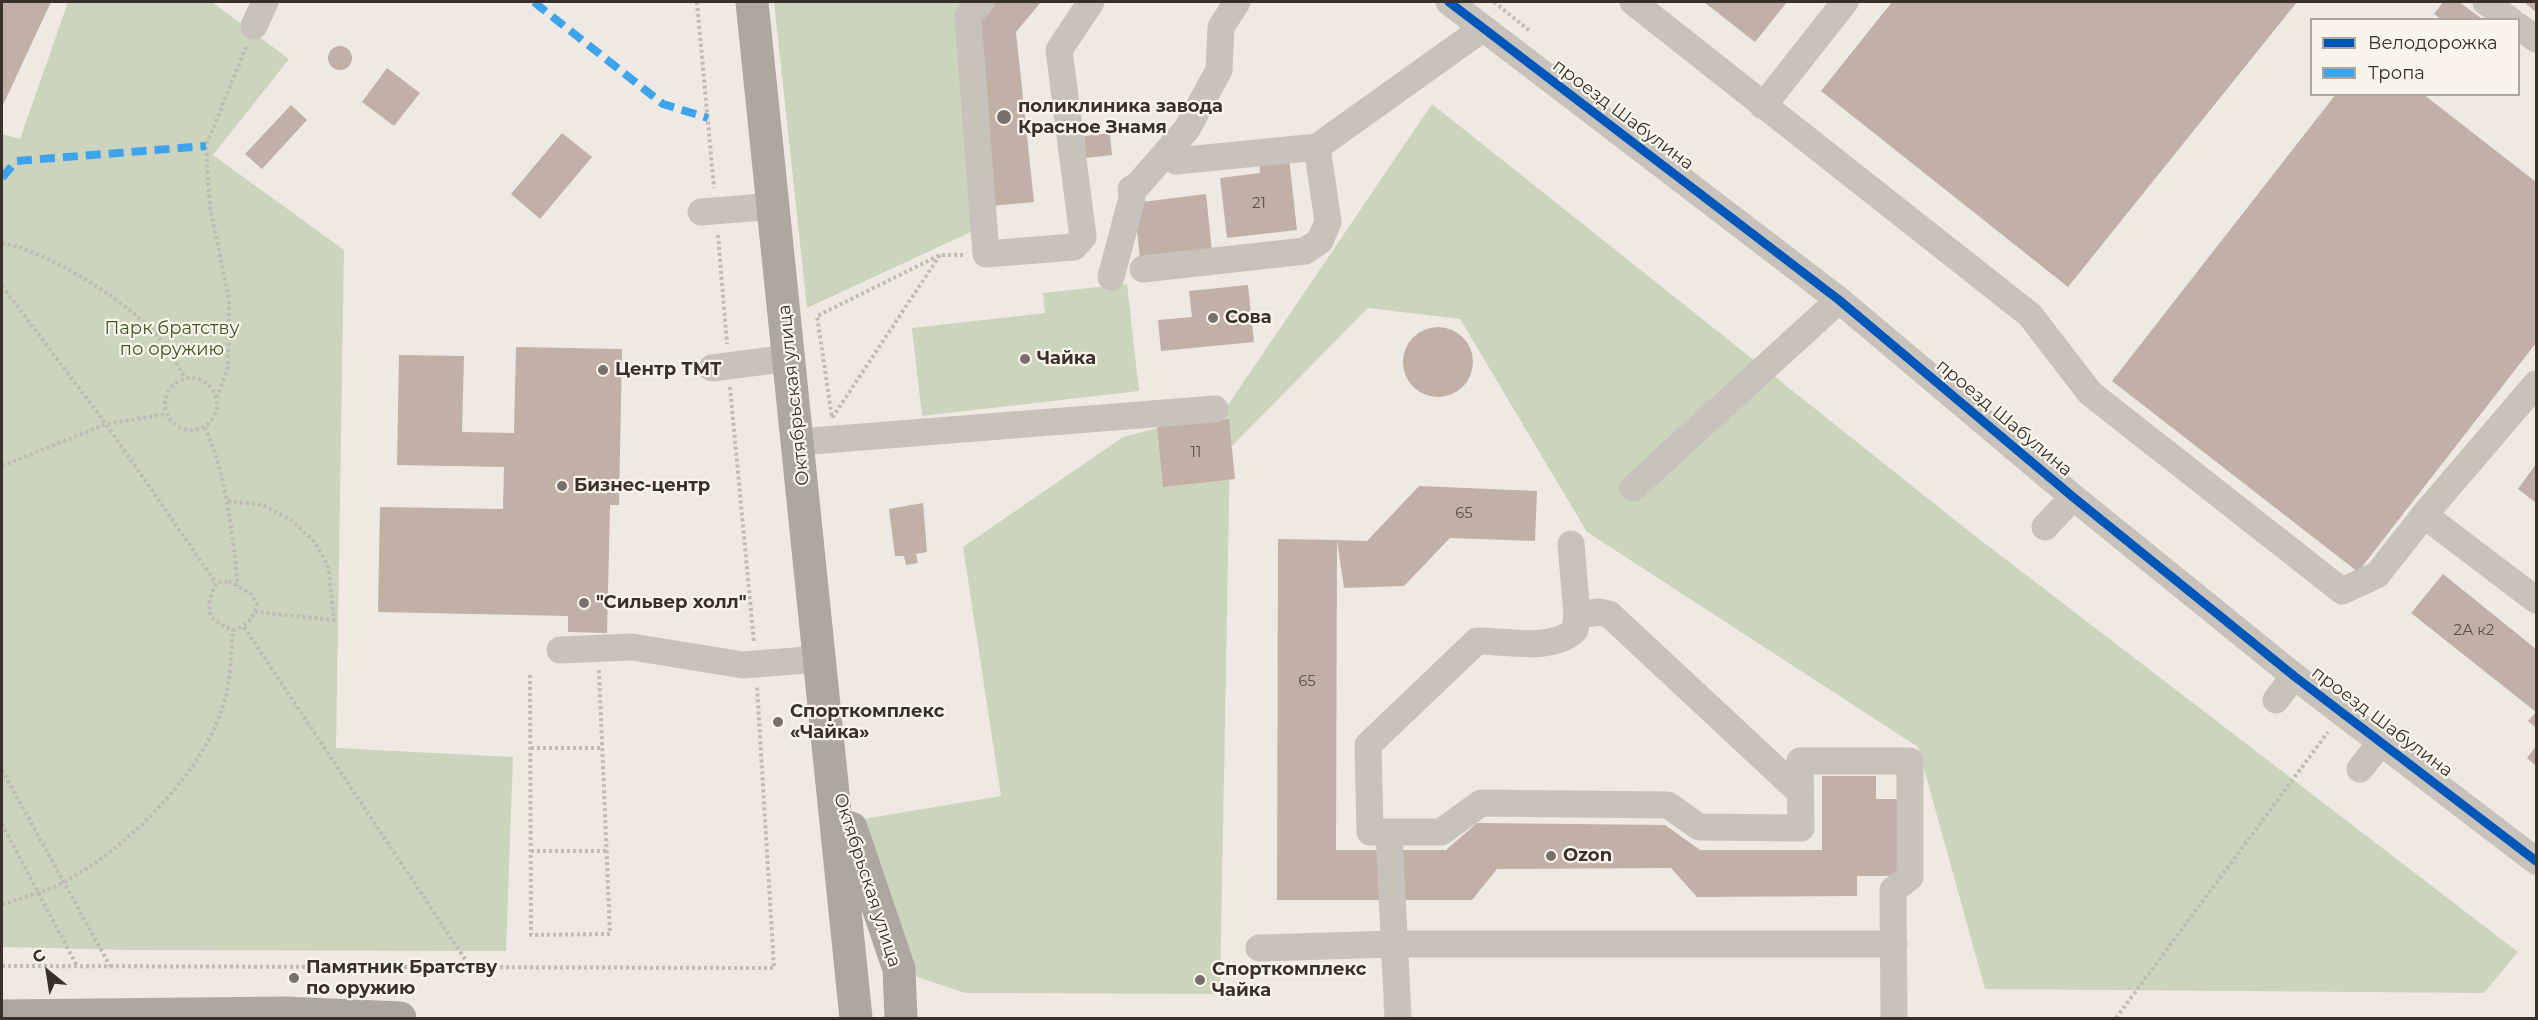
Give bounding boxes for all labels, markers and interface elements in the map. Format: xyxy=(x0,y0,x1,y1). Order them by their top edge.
legend xyxy=(2310,18,2520,96)
text: Велодорожка xyxy=(2368,32,2497,54)
street label: проезд Шабулина xyxy=(1548,55,1698,175)
text: Тропа xyxy=(2368,62,2425,84)
place label: поликлиника завода Красное Знамя xyxy=(1018,96,1223,138)
marker: поликлиника завода Красное Знамя xyxy=(995,108,1013,126)
house number: 21 xyxy=(1252,195,1266,213)
street label: Октябрьская улица xyxy=(774,303,814,487)
place label: Сова xyxy=(1225,307,1272,329)
marker: Сова xyxy=(1206,311,1220,325)
park label: Парк братству по оружию xyxy=(104,318,240,360)
place label: Чайка xyxy=(1037,348,1096,370)
marker: Чайка xyxy=(1018,352,1032,366)
street label: проезд Шабулина xyxy=(1932,355,2076,481)
place label: Центр ТМТ xyxy=(615,359,722,381)
marker: Центр ТМТ xyxy=(596,363,610,377)
house number: 11 xyxy=(1191,444,1201,462)
place label: Бизнес-центр xyxy=(574,475,710,497)
marker: Бизнес-центр xyxy=(555,479,569,493)
house number: 65 xyxy=(1455,505,1473,523)
place label: "Сильвер холл" xyxy=(596,592,747,614)
marker: "Сильвер холл" xyxy=(577,596,591,610)
house number: 2А к2 xyxy=(2454,622,2494,640)
street label: проезд Шабулина xyxy=(2307,662,2457,782)
house number: 65 xyxy=(1298,673,1316,691)
place label: Спорткомплекс «Чайка» xyxy=(790,701,944,744)
marker: Спорткомплекс «Чайка» xyxy=(771,715,785,729)
street label: Октябрьская улица xyxy=(829,790,905,970)
place label: Ozon xyxy=(1563,845,1612,867)
marker: Ozon xyxy=(1544,849,1558,863)
north arrow xyxy=(18,942,78,1002)
text: С xyxy=(29,945,49,967)
place label: Памятник Братству по оружию xyxy=(306,957,497,1000)
place label: Спорткомплекс Чайка xyxy=(1212,959,1366,1002)
marker: Памятник Братству по оружию xyxy=(287,971,301,985)
marker: Спорткомплекс Чайка xyxy=(1193,973,1207,987)

